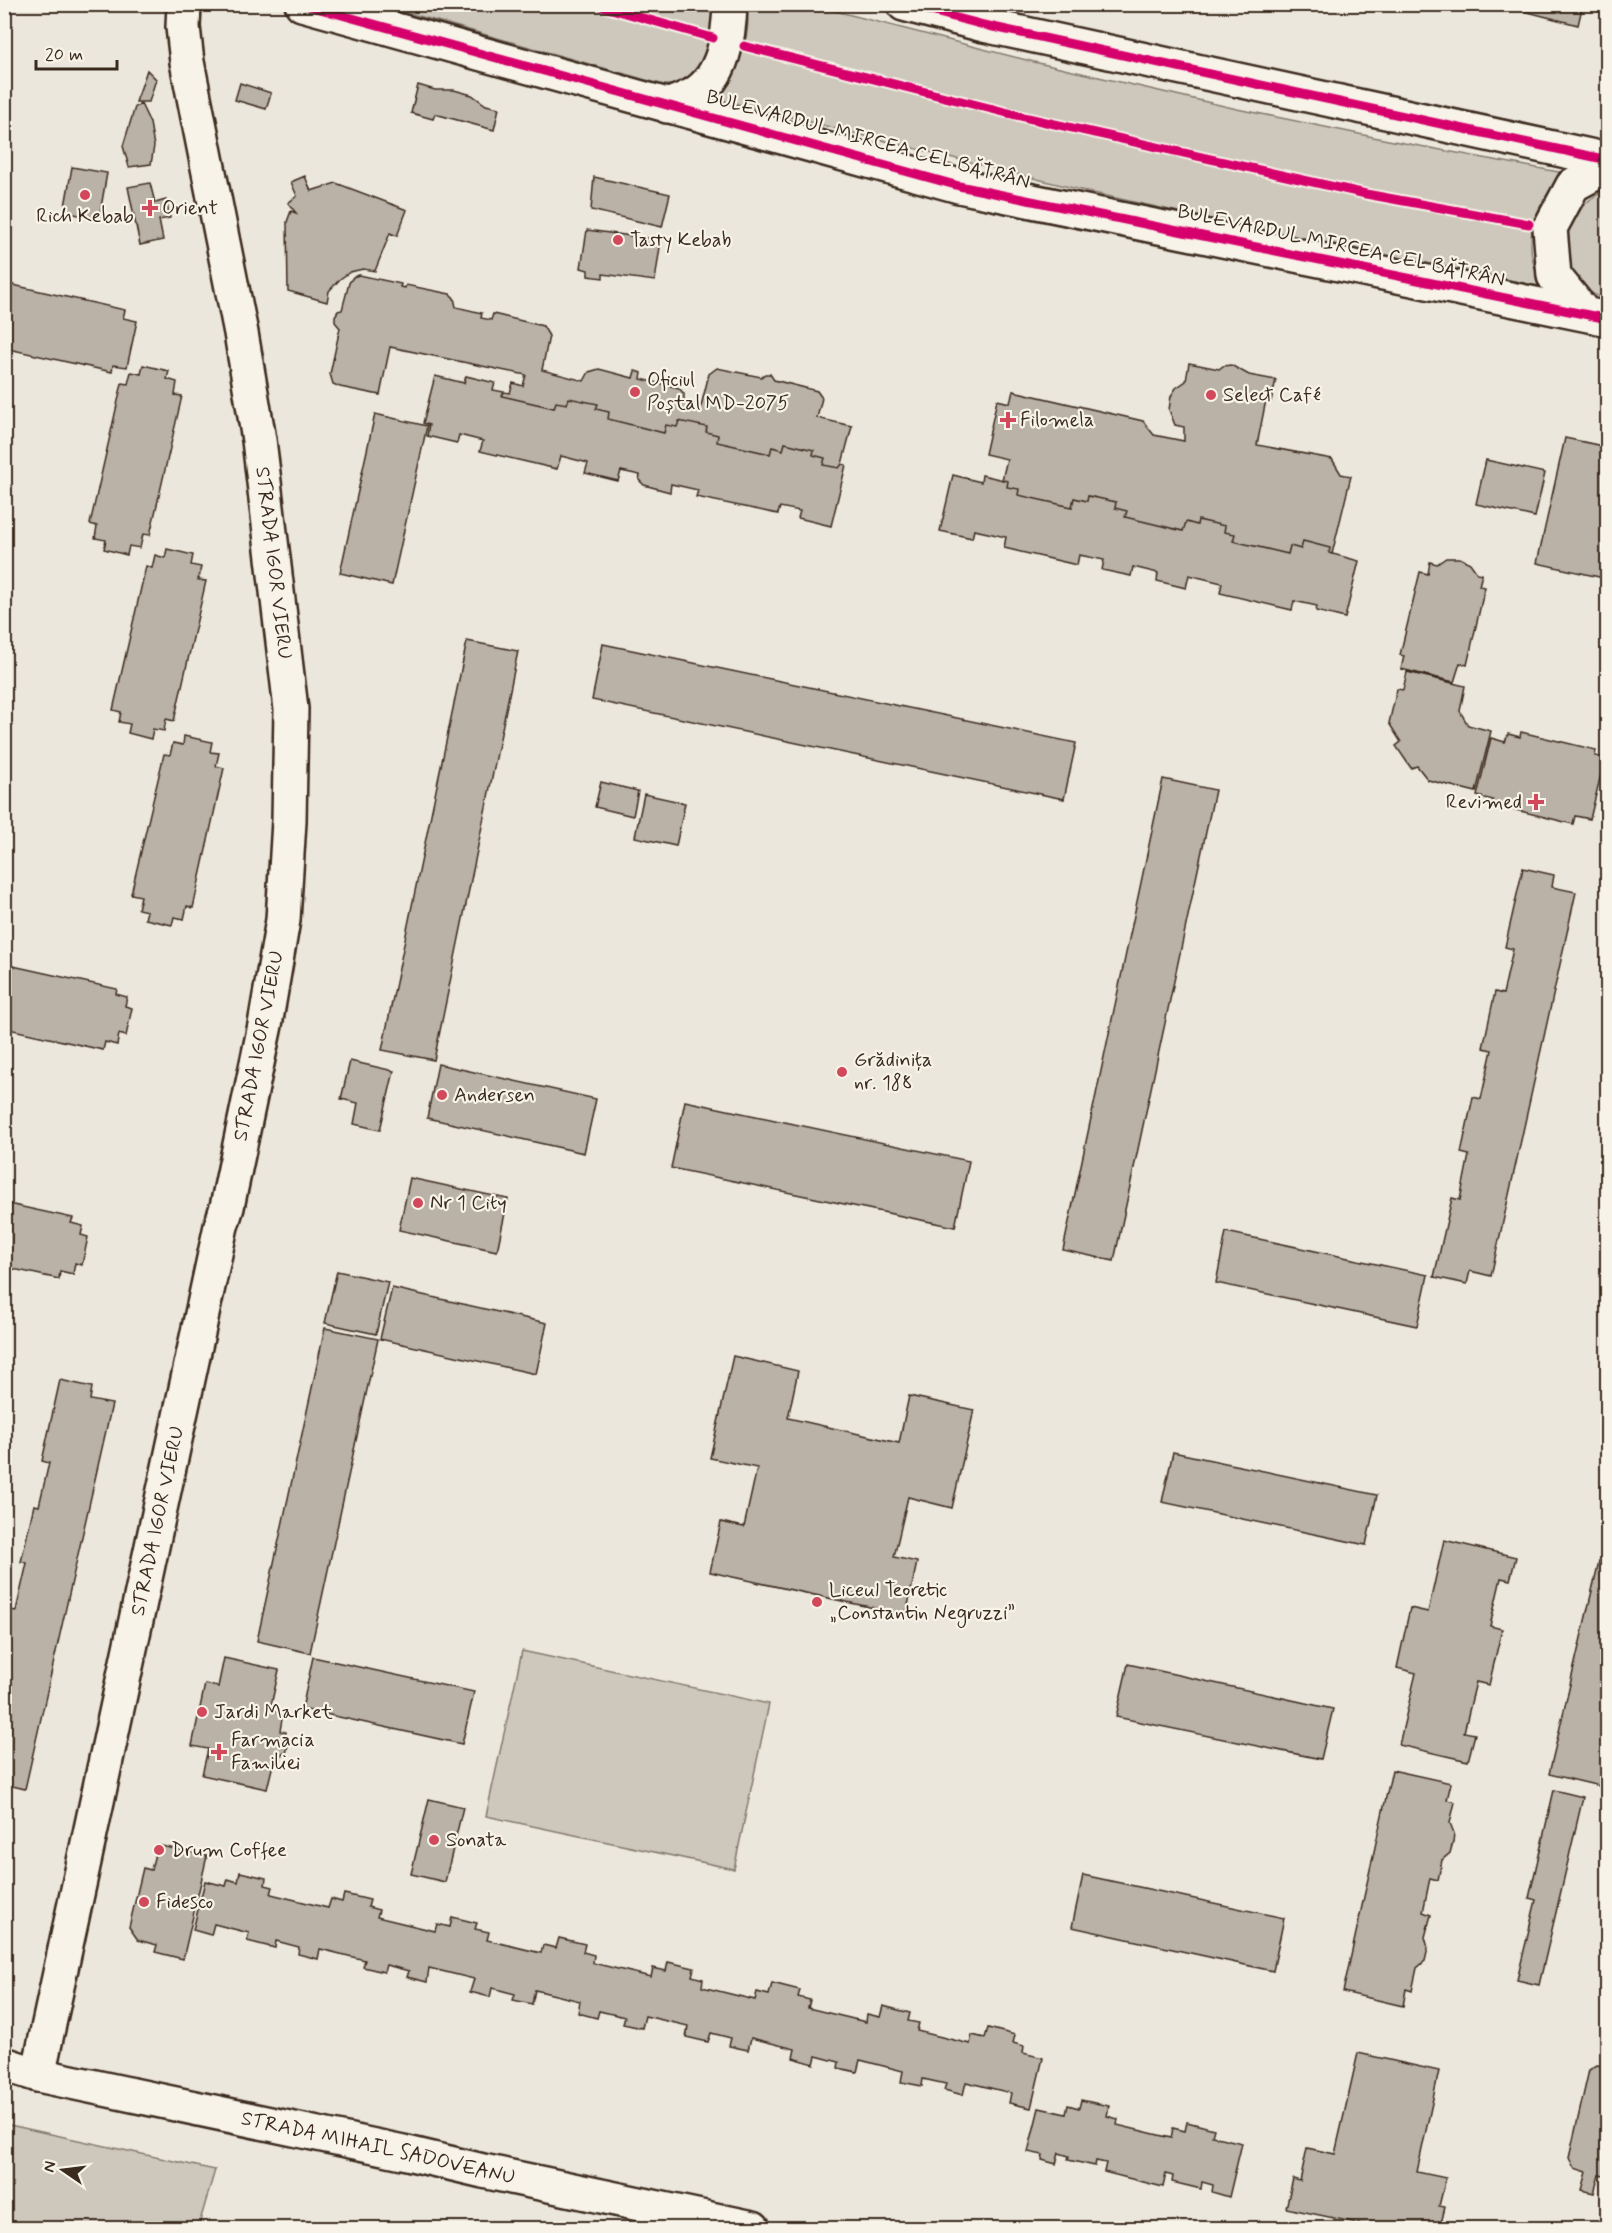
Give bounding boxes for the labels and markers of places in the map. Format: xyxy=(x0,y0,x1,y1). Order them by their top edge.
marker: Rich Kebab xyxy=(78,188,92,202)
place label: Orient xyxy=(162,195,218,222)
marker: Orient xyxy=(143,201,157,215)
place label: Rich Kebab xyxy=(36,203,134,230)
place label: Tasty Kebab xyxy=(630,227,732,254)
marker: Tasty Kebab xyxy=(611,233,625,247)
place label: Oficiul Poștal MD-2075 xyxy=(647,367,789,417)
place label: Select Café xyxy=(1223,382,1321,409)
marker: Oficiul Poștal MD-2075 xyxy=(628,385,642,399)
marker: Select Café xyxy=(1204,388,1218,402)
place label: Filomela xyxy=(1020,407,1094,434)
marker: Filomela xyxy=(1001,413,1015,427)
place label: Revimed xyxy=(1446,789,1522,816)
marker: Revimed xyxy=(1527,793,1545,811)
place label: Grădinița nr. 188 xyxy=(854,1047,932,1097)
marker: Grădinița nr. 188 xyxy=(835,1065,849,1079)
place label: Andersen xyxy=(454,1082,535,1109)
marker: Andersen xyxy=(435,1088,449,1102)
place label: Nr 1 City xyxy=(430,1190,507,1217)
marker: Nr 1 City xyxy=(411,1196,425,1210)
place label: Liceul Teoretic „Constantin Negruzzi” xyxy=(829,1577,1015,1628)
marker: Liceul Teoretic „Constantin Negruzzi” xyxy=(810,1595,824,1609)
place label: Jardi Market xyxy=(214,1699,333,1726)
marker: Jardi Market xyxy=(195,1705,209,1719)
place label: Farmacia Familiei xyxy=(231,1727,315,1777)
marker: Farmacia Familiei xyxy=(212,1745,226,1759)
place label: Sonata xyxy=(446,1827,507,1854)
marker: Sonata xyxy=(427,1833,441,1847)
place label: Drum Coffee xyxy=(171,1837,287,1864)
marker: Drum Coffee xyxy=(152,1843,166,1857)
place label: Fidesco xyxy=(156,1889,213,1916)
marker: Fidesco xyxy=(137,1895,151,1909)

